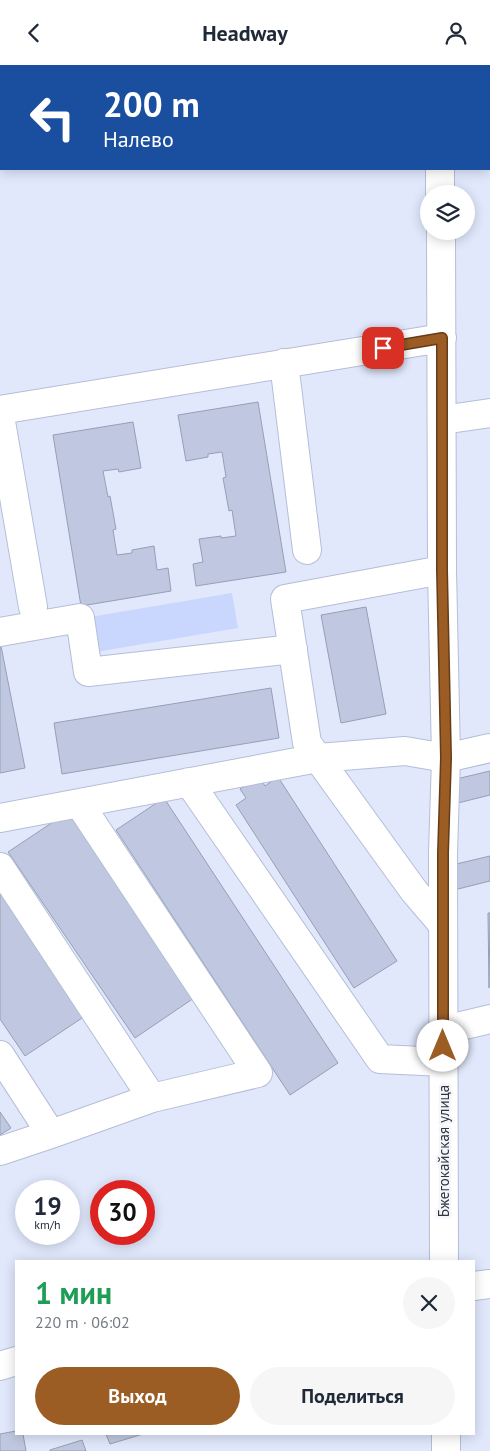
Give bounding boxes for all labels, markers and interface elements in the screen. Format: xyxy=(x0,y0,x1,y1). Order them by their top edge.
icon: back xyxy=(20,19,48,47)
text: Headway xyxy=(202,19,288,47)
icon: person xyxy=(442,19,470,47)
text: 200 m xyxy=(103,81,200,127)
icon: left xyxy=(20,85,85,150)
text: Налево xyxy=(103,125,174,153)
map controls xyxy=(420,185,475,240)
button: layers xyxy=(420,185,475,240)
pin xyxy=(362,327,404,369)
icon: arrive xyxy=(369,334,397,362)
position arrow xyxy=(416,1019,468,1071)
street label: Бжегокайская улица xyxy=(434,1085,453,1217)
speed limit sign: 30 xyxy=(90,1180,155,1245)
text: 19 xyxy=(33,1190,62,1222)
text: km/h xyxy=(34,1217,61,1232)
text: 1 мин xyxy=(35,1273,112,1312)
button: close xyxy=(403,1277,455,1329)
text: 220 m · 06:02 xyxy=(35,1312,130,1332)
button: Выход xyxy=(35,1367,240,1425)
button: Поделиться xyxy=(250,1367,455,1425)

